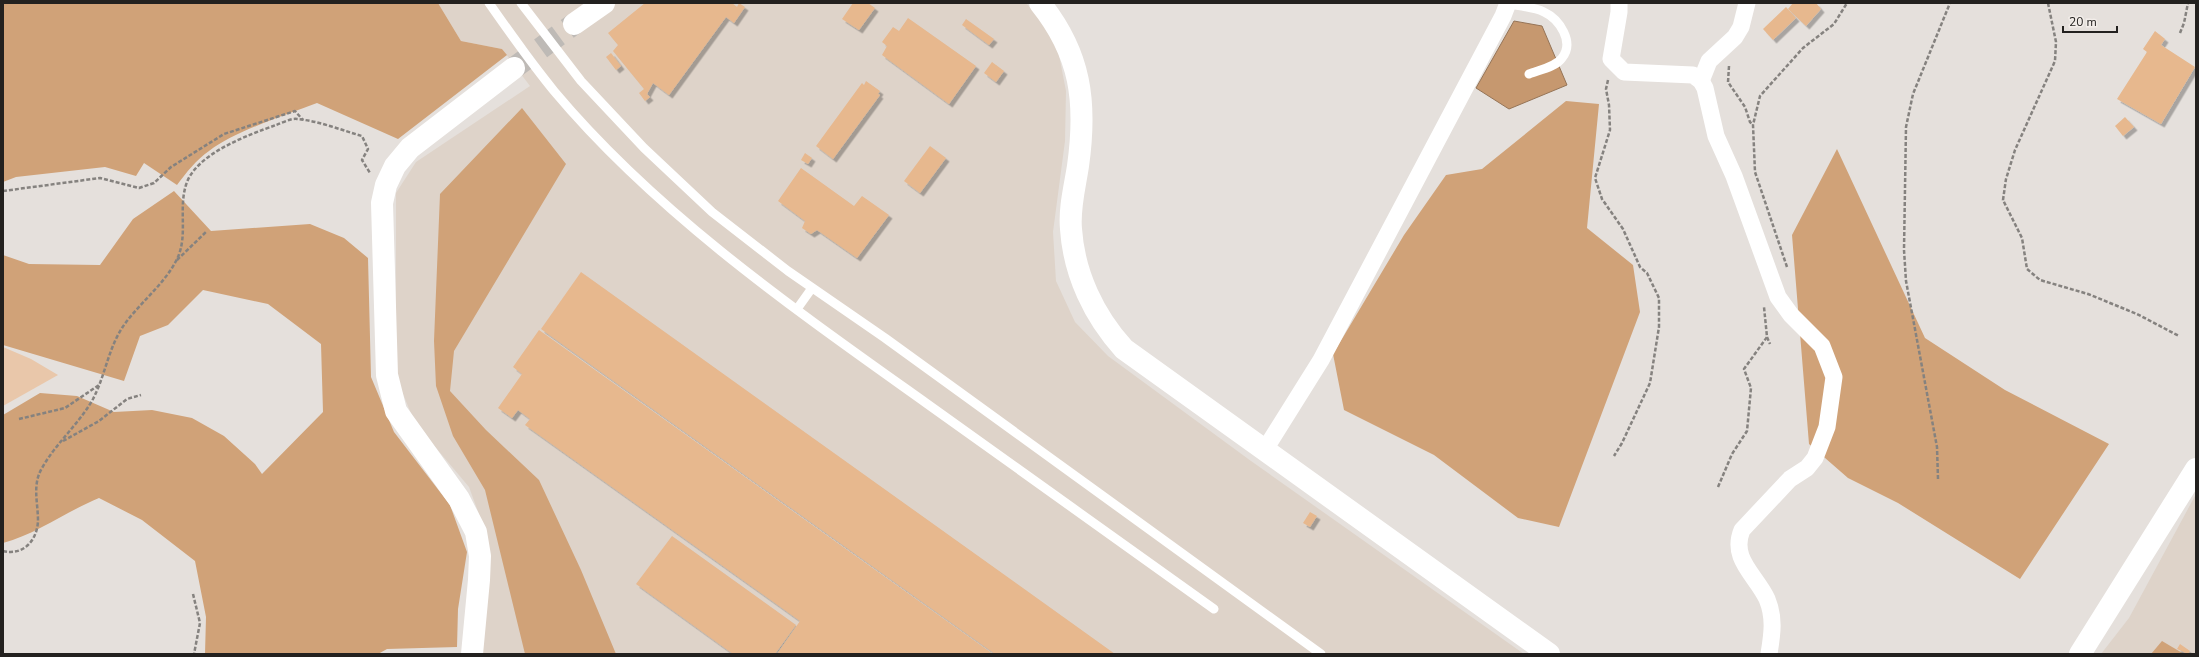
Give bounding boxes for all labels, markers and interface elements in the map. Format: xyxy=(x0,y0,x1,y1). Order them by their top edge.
scale bar xyxy=(2063,8,2117,34)
text: 20 m xyxy=(2069,14,2097,30)

